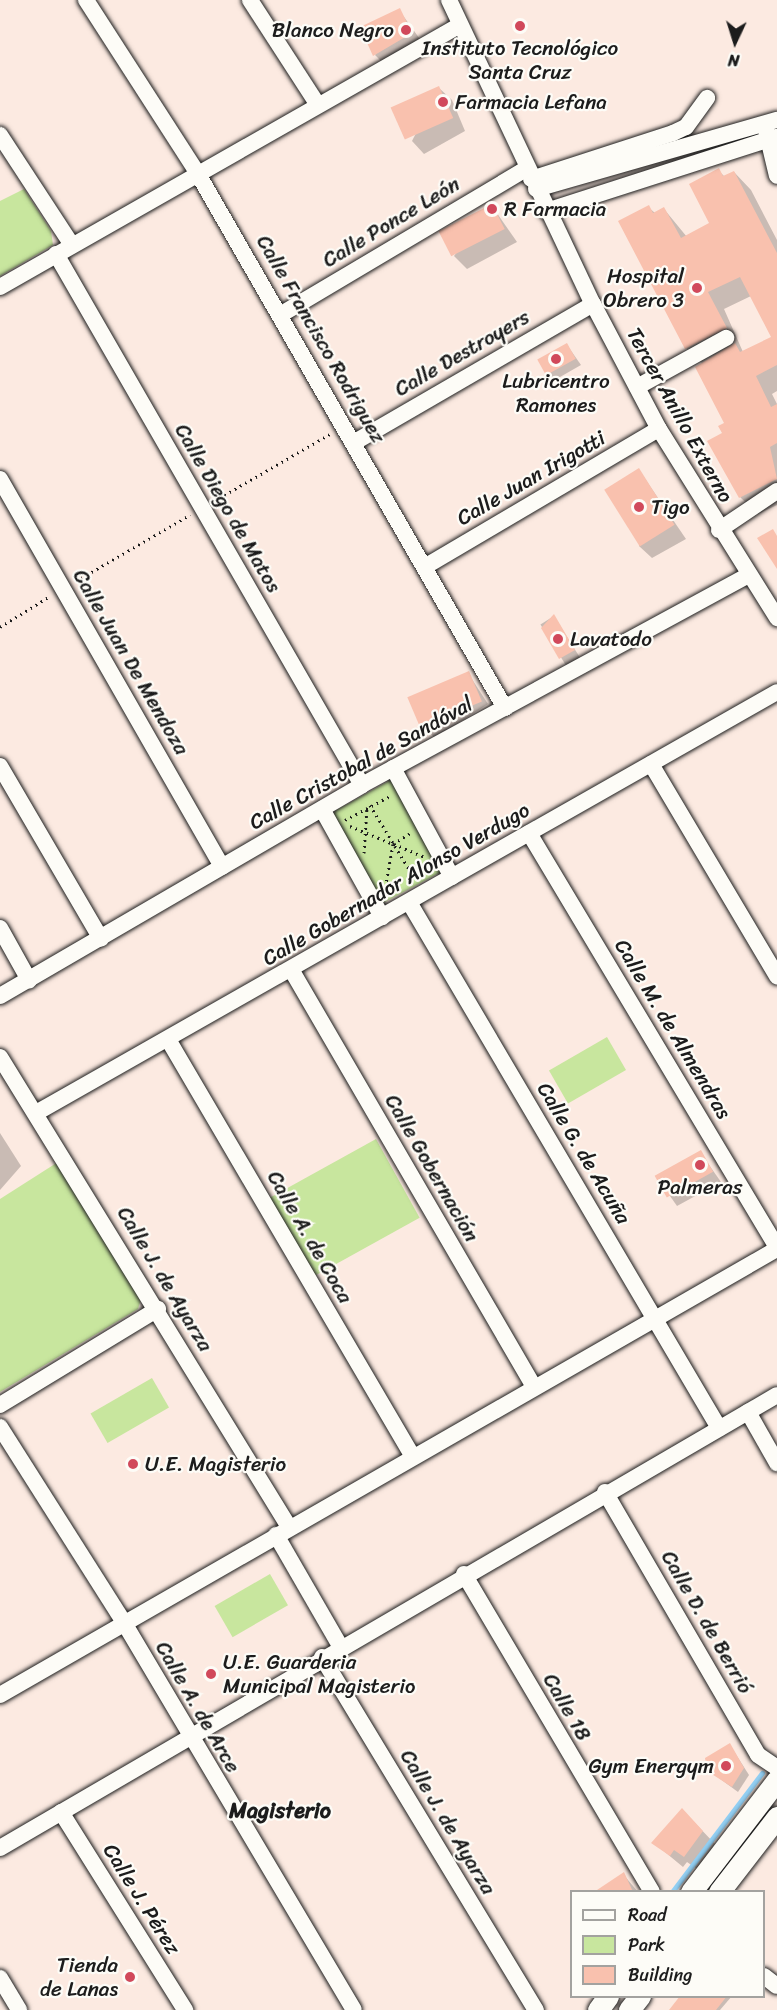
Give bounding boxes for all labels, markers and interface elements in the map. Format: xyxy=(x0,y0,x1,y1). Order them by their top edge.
north arrow xyxy=(705,12,765,72)
place label: Blanco Negro xyxy=(271,17,394,43)
marker: Instituto Tecnológico Santa Cruz xyxy=(513,19,527,33)
marker: Blanco Negro xyxy=(399,23,413,37)
place label: Instituto Tecnológico Santa Cruz xyxy=(422,35,618,85)
text: N xyxy=(727,46,740,75)
place label: Farmacia Lefana xyxy=(455,89,607,115)
marker: Farmacia Lefana xyxy=(436,95,450,109)
street label: Calle Ponce León xyxy=(318,171,464,273)
place label: R Farmacia xyxy=(504,196,606,222)
marker: R Farmacia xyxy=(485,202,499,216)
street label: Calle Francisco Rodriguez xyxy=(251,230,391,448)
place label: Hospital Obrero 3 xyxy=(603,263,684,313)
marker: Hospital Obrero 3 xyxy=(688,279,706,297)
street label: Calle Destroyers xyxy=(390,304,534,402)
street label: Tercer Anillo Externo xyxy=(621,323,739,507)
marker: Lubricentro Ramones xyxy=(549,352,563,366)
place label: Lubricentro Ramones xyxy=(502,368,610,418)
street label: Calle Diego de Matos xyxy=(169,419,287,597)
street label: Calle Juan Irigotti xyxy=(452,425,610,531)
place label: Tigo xyxy=(651,494,690,520)
marker: Tigo xyxy=(632,500,646,514)
street label: Calle Juan De Mendoza xyxy=(67,565,195,759)
place label: Lavatodo xyxy=(570,626,652,652)
marker: Lavatodo xyxy=(551,632,565,646)
street label: Calle Cristobal de Sandóval xyxy=(245,691,477,835)
street label: Calle Gobernador Alonso Verdugo xyxy=(258,797,534,971)
street label: Calle M. de Almendras xyxy=(609,935,737,1123)
street label: Calle G. de Acuña xyxy=(532,1077,636,1229)
street label: Calle Gobernación xyxy=(379,1089,485,1247)
marker: Palmeras xyxy=(693,1158,707,1172)
street label: Calle A. de Coca xyxy=(262,1166,358,1308)
place label: Palmeras xyxy=(657,1174,743,1200)
street label: Calle J. de Ayarza xyxy=(112,1202,218,1356)
place label: U.E. Magisterio xyxy=(145,1451,286,1477)
marker: U.E. Magisterio xyxy=(126,1457,140,1471)
street label: Calle D. de Berrió xyxy=(656,1546,758,1698)
street label: Calle A. de Arce xyxy=(150,1636,246,1778)
place label: U.E. Guarderia Municipal Magisterio xyxy=(223,1649,415,1699)
marker: U.E. Guarderia Municipal Magisterio xyxy=(204,1667,218,1681)
street label: Calle 18 xyxy=(538,1669,596,1745)
street label: Calle J. de Ayarza xyxy=(395,1745,501,1899)
place label: Gym Energym xyxy=(588,1753,714,1779)
marker: Gym Energym xyxy=(719,1759,733,1773)
district label: Magisterio xyxy=(229,1798,331,1824)
street label: Calle J. Pérez xyxy=(98,1839,186,1959)
legend xyxy=(570,1890,765,1998)
text: Road xyxy=(628,1899,667,1931)
text: Park xyxy=(628,1929,665,1961)
place label: Tienda de Lanas xyxy=(39,1952,118,2002)
text: Building xyxy=(628,1959,692,1991)
marker: Tienda de Lanas xyxy=(123,1970,137,1984)

